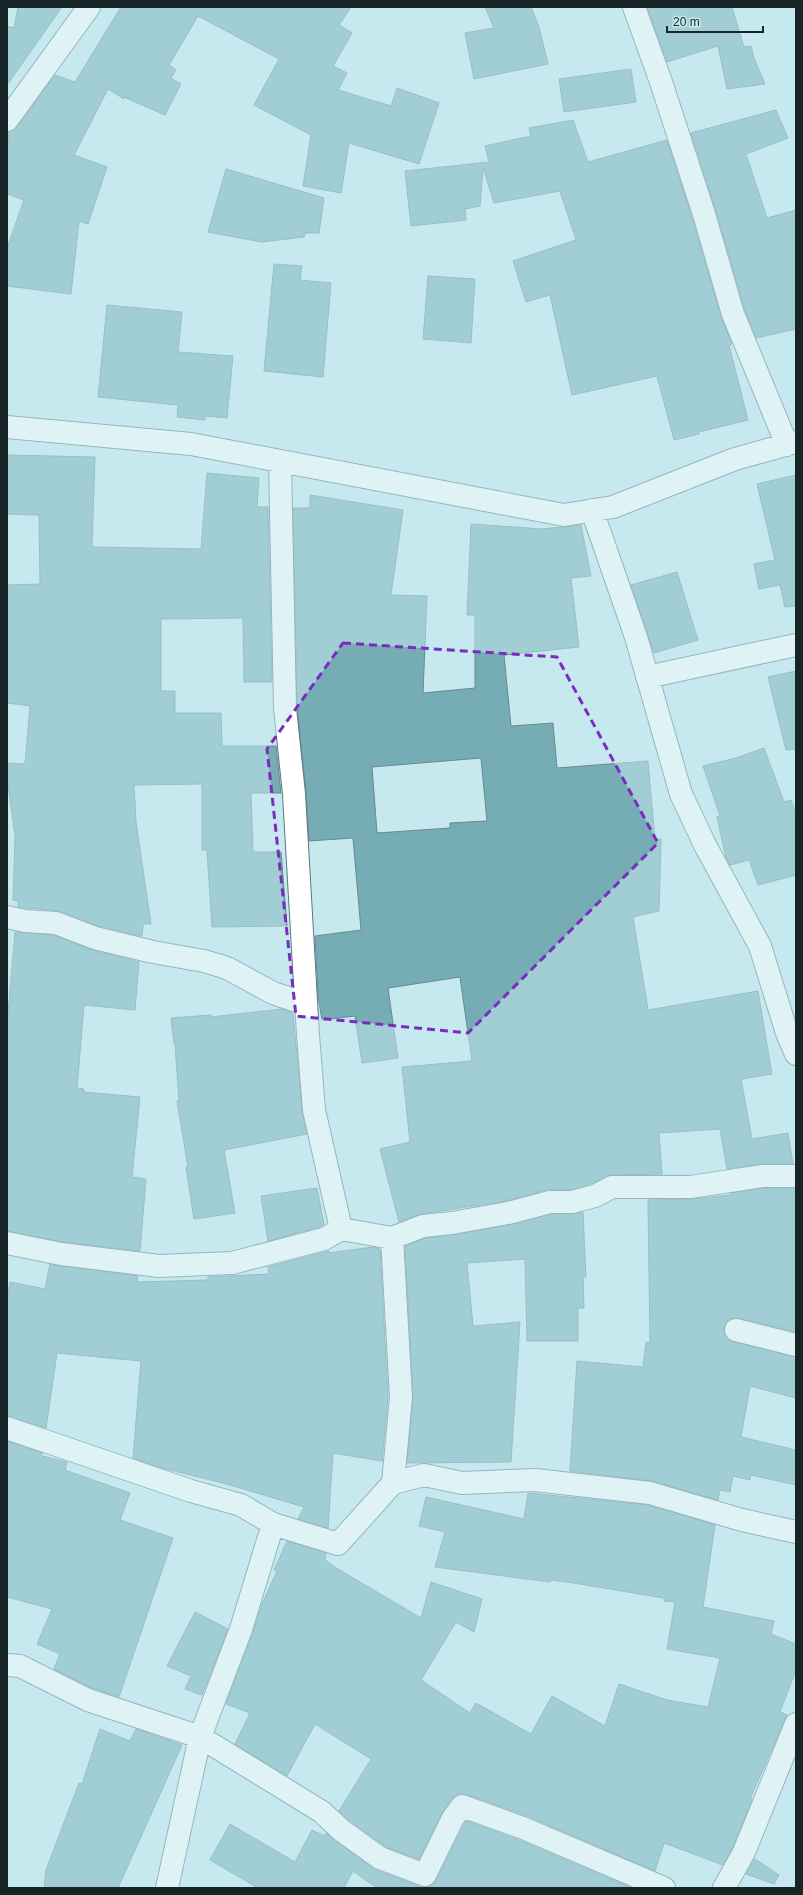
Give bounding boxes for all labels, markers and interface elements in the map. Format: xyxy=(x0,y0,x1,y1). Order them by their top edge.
scale bar xyxy=(667,8,763,34)
text: 20 m xyxy=(673,15,700,29)

